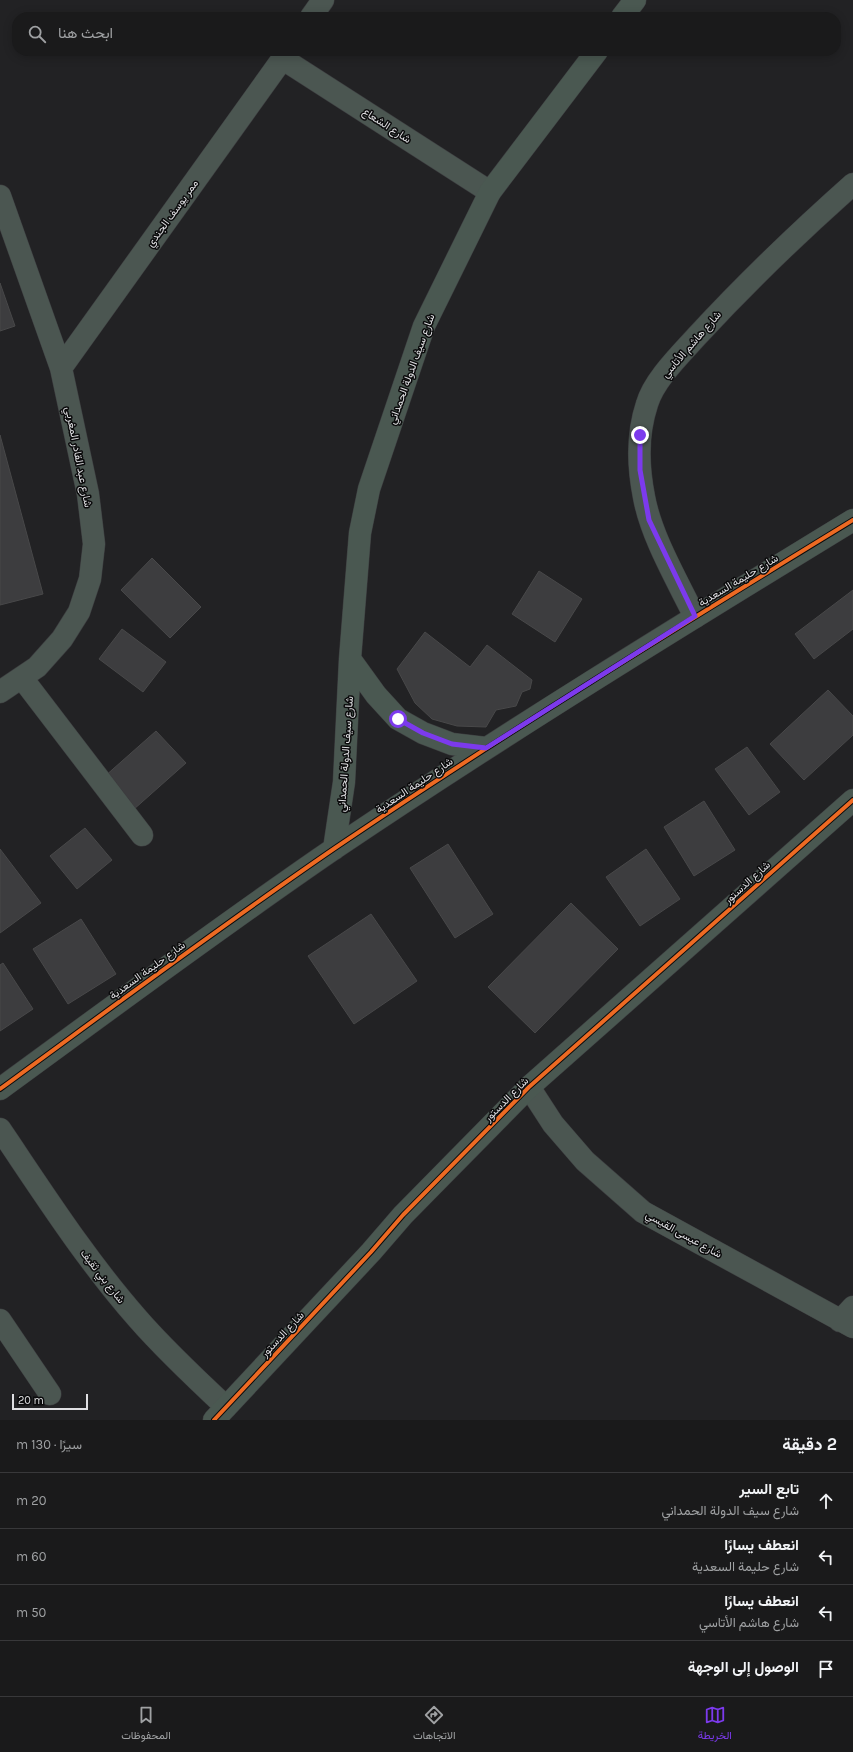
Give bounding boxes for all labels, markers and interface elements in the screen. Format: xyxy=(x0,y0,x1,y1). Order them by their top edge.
search box xyxy=(12,12,841,56)
icon: search xyxy=(26,23,48,45)
text: ابحث هنا xyxy=(58,24,113,42)
street label: شارع الشعاع xyxy=(359,105,414,147)
street label: ممر يوسف الجندي xyxy=(144,177,204,251)
street label: شارع هاشم الأتاسي xyxy=(659,308,727,383)
street label: شارع سيف الدولة الحمداني xyxy=(385,312,440,427)
street label: شارع عبد القادر المغربي xyxy=(59,406,95,509)
route end xyxy=(631,426,649,444)
street label: شارع حليمة السعدية xyxy=(696,551,781,610)
street label: شارع سيف الدولة الحمداني xyxy=(335,695,359,813)
route start xyxy=(389,710,407,728)
street label: شارع حليمة السعدية xyxy=(373,755,456,817)
street label: شارع الدستور xyxy=(721,858,774,908)
street label: شارع حليمة السعدية xyxy=(107,938,189,1003)
street label: شارع الدستور xyxy=(481,1074,532,1126)
street label: شارع عيسى القيسي xyxy=(642,1208,724,1264)
street label: شارع بني ثقيف xyxy=(75,1247,128,1308)
street label: شارع الدستور xyxy=(257,1309,308,1361)
scale bar xyxy=(12,1392,88,1411)
text: 20 m xyxy=(18,1394,44,1407)
text: 2 دقيقة xyxy=(782,1434,837,1454)
text: سيرًا · 130 m xyxy=(16,1437,82,1452)
text: تابع السير xyxy=(739,1480,799,1498)
icon: ahead xyxy=(815,1490,837,1512)
text: 20 m xyxy=(16,1493,47,1508)
text: شارع سيف الدولة الحمداني xyxy=(661,1503,799,1518)
text: انعطف يسارًا xyxy=(724,1536,799,1554)
icon: left xyxy=(815,1546,837,1568)
text: 60 m xyxy=(16,1549,46,1564)
text: شارع حليمة السعدية xyxy=(692,1559,799,1574)
text: انعطف يسارًا xyxy=(724,1592,799,1610)
icon: left xyxy=(815,1602,837,1624)
text: 50 m xyxy=(16,1605,46,1620)
text: شارع هاشم الأتاسي xyxy=(699,1615,799,1630)
text: الوصول إلى الوجهة xyxy=(688,1658,799,1676)
icon: arrive xyxy=(815,1658,837,1680)
tab: المحفوظات xyxy=(121,1704,171,1745)
tab: الاتجاهات xyxy=(413,1704,456,1745)
tab: الخريطة xyxy=(698,1704,732,1745)

